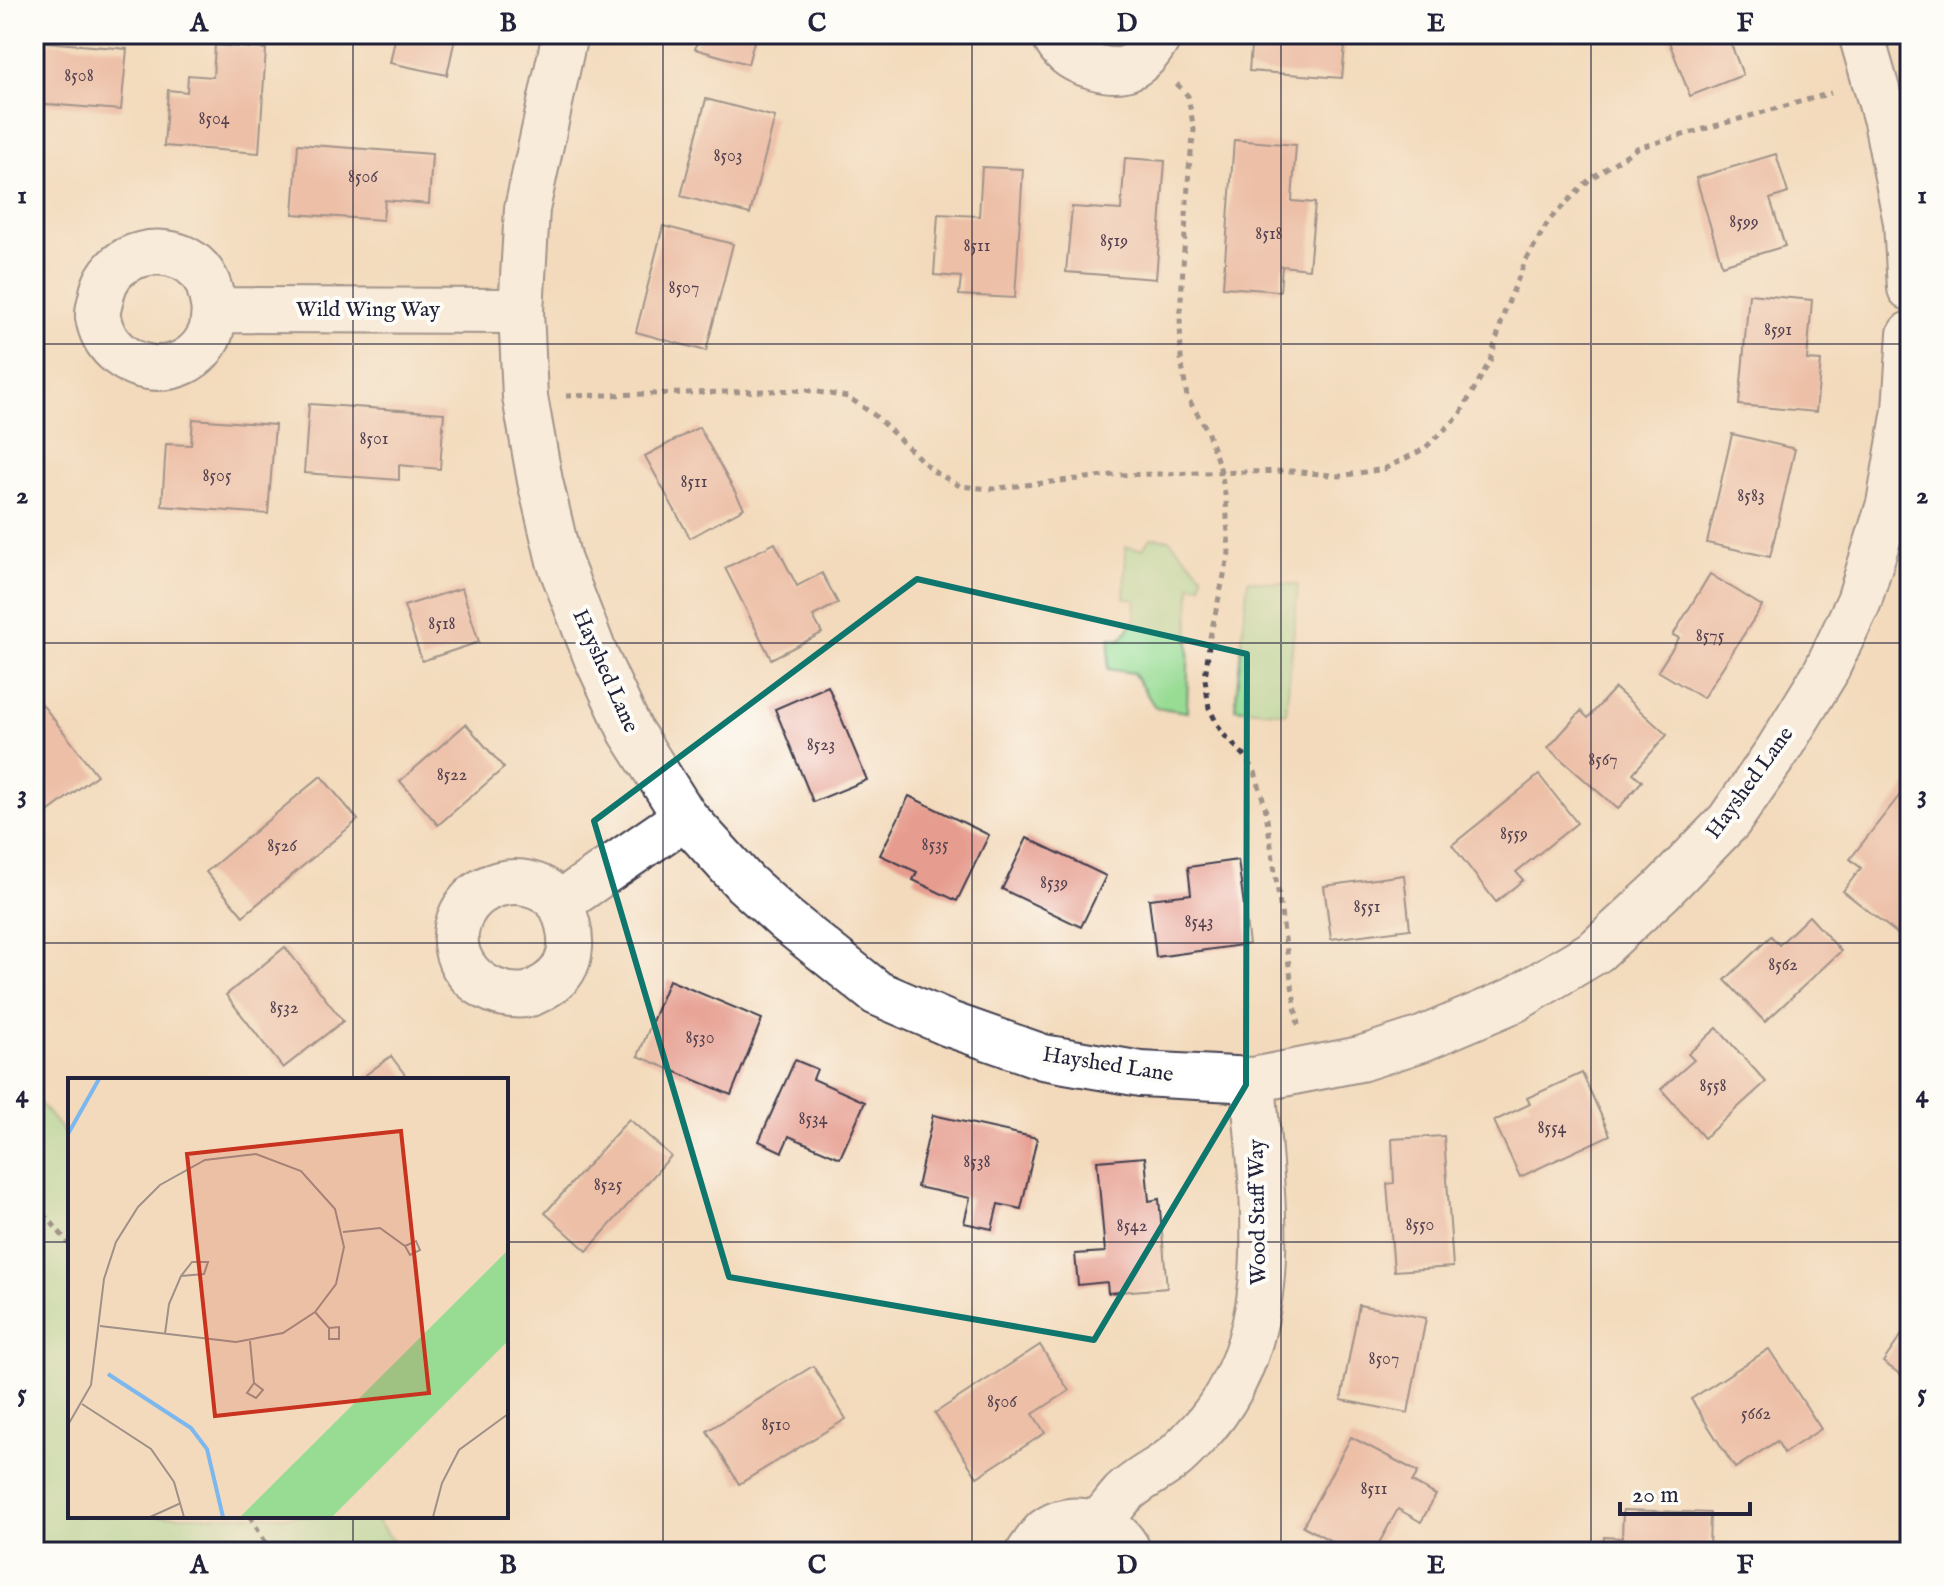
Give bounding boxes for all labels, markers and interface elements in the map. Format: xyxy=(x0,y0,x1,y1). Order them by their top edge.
text: A xyxy=(189,7,209,40)
text: B xyxy=(499,7,517,40)
text: C xyxy=(808,7,827,40)
text: D xyxy=(1117,7,1138,40)
text: E xyxy=(1427,7,1445,40)
text: F xyxy=(1737,7,1754,40)
house number: 8508 xyxy=(64,65,94,88)
house number: 8504 xyxy=(198,108,230,131)
house number: 8503 xyxy=(713,145,743,168)
house number: 8506 xyxy=(348,166,378,189)
text: 1 xyxy=(17,179,27,212)
text: 1 xyxy=(1917,179,1927,212)
house number: 8599 xyxy=(1729,211,1759,234)
house number: 8518 xyxy=(1255,223,1283,246)
house number: 8519 xyxy=(1100,230,1128,253)
house number: 8511 xyxy=(964,235,991,258)
house number: 8507 xyxy=(669,277,699,300)
street label: Wild Wing Way xyxy=(296,296,440,324)
house number: 8591 xyxy=(1764,319,1792,342)
house number: 8501 xyxy=(360,428,388,451)
house number: 8505 xyxy=(203,465,232,488)
house number: 8511 xyxy=(681,471,708,494)
text: 2 xyxy=(16,479,28,512)
text: 2 xyxy=(1916,479,1928,512)
house number: 8583 xyxy=(1737,485,1765,508)
street label: Hayshed Lane xyxy=(565,605,645,737)
house number: 8518 xyxy=(428,613,456,636)
house number: 8575 xyxy=(1696,625,1725,648)
street label: Hayshed Lane xyxy=(1700,721,1800,845)
house number: 8523 xyxy=(807,734,835,757)
house number: 8567 xyxy=(1588,749,1618,772)
house number: 8522 xyxy=(437,764,467,787)
text: 3 xyxy=(17,778,27,811)
text: 3 xyxy=(1917,778,1927,811)
house number: 8559 xyxy=(1500,823,1528,846)
house number: 8535 xyxy=(922,834,949,857)
house number: 8526 xyxy=(267,835,297,858)
house number: 8539 xyxy=(1040,872,1068,895)
house number: 8551 xyxy=(1354,896,1380,919)
house number: 8543 xyxy=(1184,911,1214,934)
house number: 8562 xyxy=(1768,954,1798,977)
house number: 8532 xyxy=(270,997,298,1020)
house number: 8530 xyxy=(685,1027,715,1050)
street label: Hayshed Lane xyxy=(1041,1041,1175,1089)
house number: 8558 xyxy=(1699,1075,1727,1098)
text: 4 xyxy=(16,1078,30,1111)
inset map xyxy=(68,1078,508,1518)
text: 4 xyxy=(1916,1078,1930,1111)
house number: 8534 xyxy=(798,1108,828,1131)
house number: 8554 xyxy=(1538,1117,1567,1140)
street label: Wood Staff Way xyxy=(1243,1139,1273,1285)
house number: 8538 xyxy=(963,1151,991,1174)
house number: 8525 xyxy=(594,1174,623,1197)
house number: 8550 xyxy=(1406,1214,1434,1237)
house number: 8542 xyxy=(1117,1215,1147,1238)
house number: 8507 xyxy=(1369,1348,1399,1371)
text: 5 xyxy=(17,1377,27,1410)
text: 5 xyxy=(1917,1377,1927,1410)
house number: 8506 xyxy=(987,1391,1017,1414)
house number: 5662 xyxy=(1741,1403,1771,1426)
house number: 8510 xyxy=(761,1414,791,1437)
scale bar xyxy=(1620,1466,1750,1516)
house number: 8511 xyxy=(1361,1478,1388,1501)
text: 20 m xyxy=(1632,1480,1679,1511)
text: A xyxy=(189,1549,209,1582)
text: B xyxy=(499,1549,517,1582)
text: C xyxy=(808,1549,827,1582)
text: D xyxy=(1117,1549,1138,1582)
text: E xyxy=(1427,1549,1445,1582)
text: F xyxy=(1737,1549,1754,1582)

